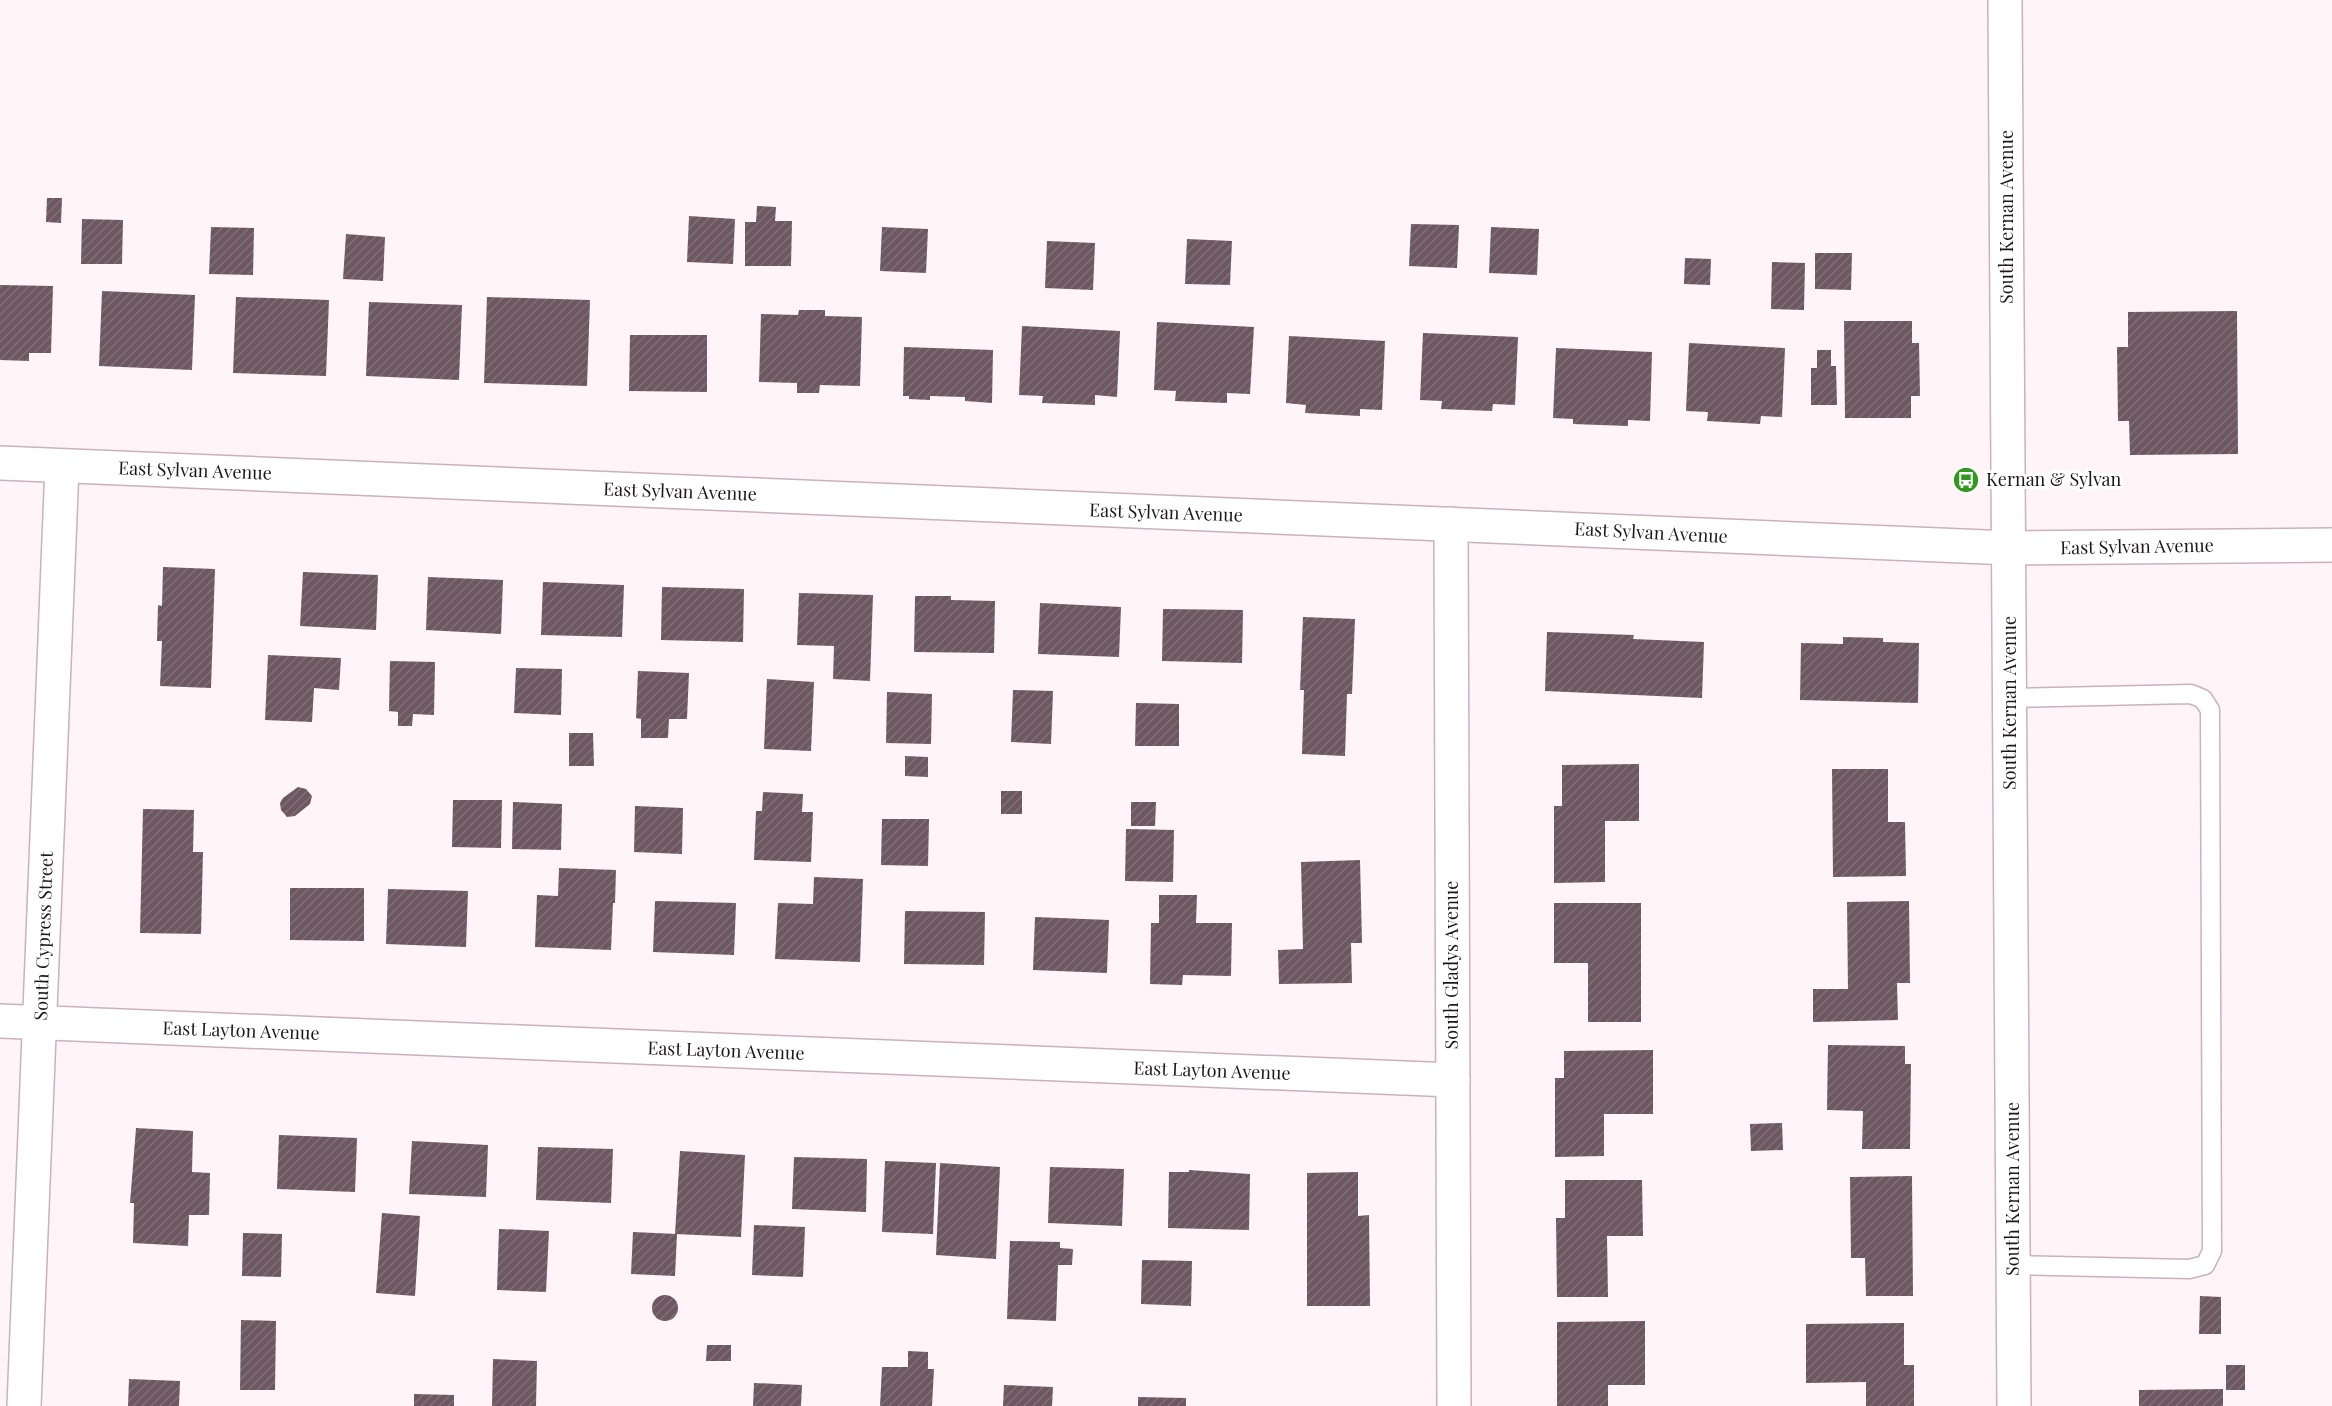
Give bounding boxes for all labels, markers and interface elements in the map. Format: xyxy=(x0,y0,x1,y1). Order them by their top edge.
street label: South Kernan Avenue xyxy=(1994,130,2018,304)
street label: East Sylvan Avenue xyxy=(118,455,272,485)
bus stop icon: Kernan & Sylvan xyxy=(1951,465,1981,495)
place label: Kernan & Sylvan xyxy=(1986,467,2122,491)
street label: East Sylvan Avenue xyxy=(603,476,757,506)
street label: East Sylvan Avenue xyxy=(1089,497,1243,527)
street label: East Sylvan Avenue xyxy=(1574,516,1728,548)
street label: East Sylvan Avenue xyxy=(2060,533,2214,559)
street label: South Kernan Avenue xyxy=(1997,616,2021,790)
street label: South Cypress Street xyxy=(28,850,58,1021)
street label: South Gladys Avenue xyxy=(1439,881,1463,1049)
street label: East Layton Avenue xyxy=(162,1015,320,1045)
street label: East Layton Avenue xyxy=(647,1035,805,1065)
street label: East Layton Avenue xyxy=(1133,1055,1291,1085)
street label: South Kernan Avenue xyxy=(2000,1102,2024,1276)

